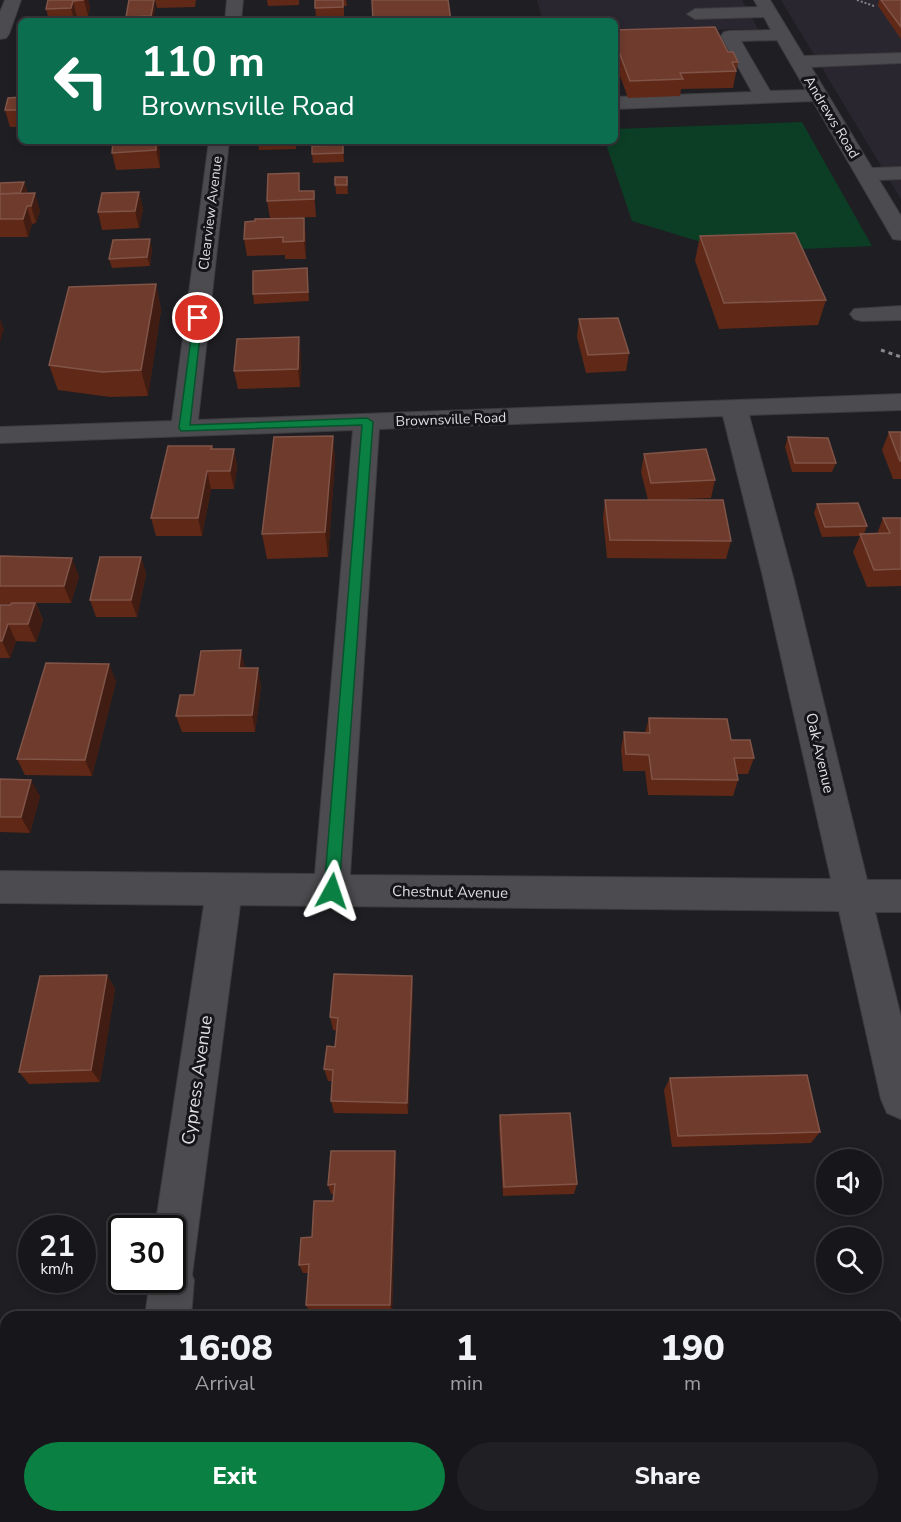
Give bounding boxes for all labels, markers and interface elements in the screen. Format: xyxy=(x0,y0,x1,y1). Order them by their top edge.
text: 110 m xyxy=(141,34,265,91)
icon: left xyxy=(42,42,120,120)
street label: Andrews Road xyxy=(799,72,864,162)
text: Brownsville Road xyxy=(141,88,354,125)
street label: Clearview Avenue xyxy=(194,155,227,271)
pin xyxy=(172,292,223,343)
icon: arrive xyxy=(181,301,214,334)
street label: Brownsville Road xyxy=(395,408,507,431)
street label: Oak Avenue xyxy=(801,711,839,795)
position arrow xyxy=(300,859,364,923)
street label: Chestnut Avenue xyxy=(392,881,508,903)
street label: Cypress Avenue xyxy=(176,1014,218,1146)
map controls xyxy=(816,1149,882,1293)
button: sound xyxy=(816,1149,882,1215)
speed limit sign: 30 xyxy=(108,1215,186,1293)
text: 21 xyxy=(39,1226,75,1267)
button: search xyxy=(816,1227,882,1293)
text: km/h xyxy=(40,1259,74,1279)
text: 16:08 xyxy=(177,1324,273,1373)
text: 1 xyxy=(456,1324,477,1373)
text: 190 xyxy=(660,1324,725,1373)
text: Arrival xyxy=(195,1370,255,1397)
text: min xyxy=(450,1370,483,1397)
text: m xyxy=(684,1370,701,1397)
button: Exit xyxy=(24,1442,445,1511)
button: Share xyxy=(457,1442,878,1511)

